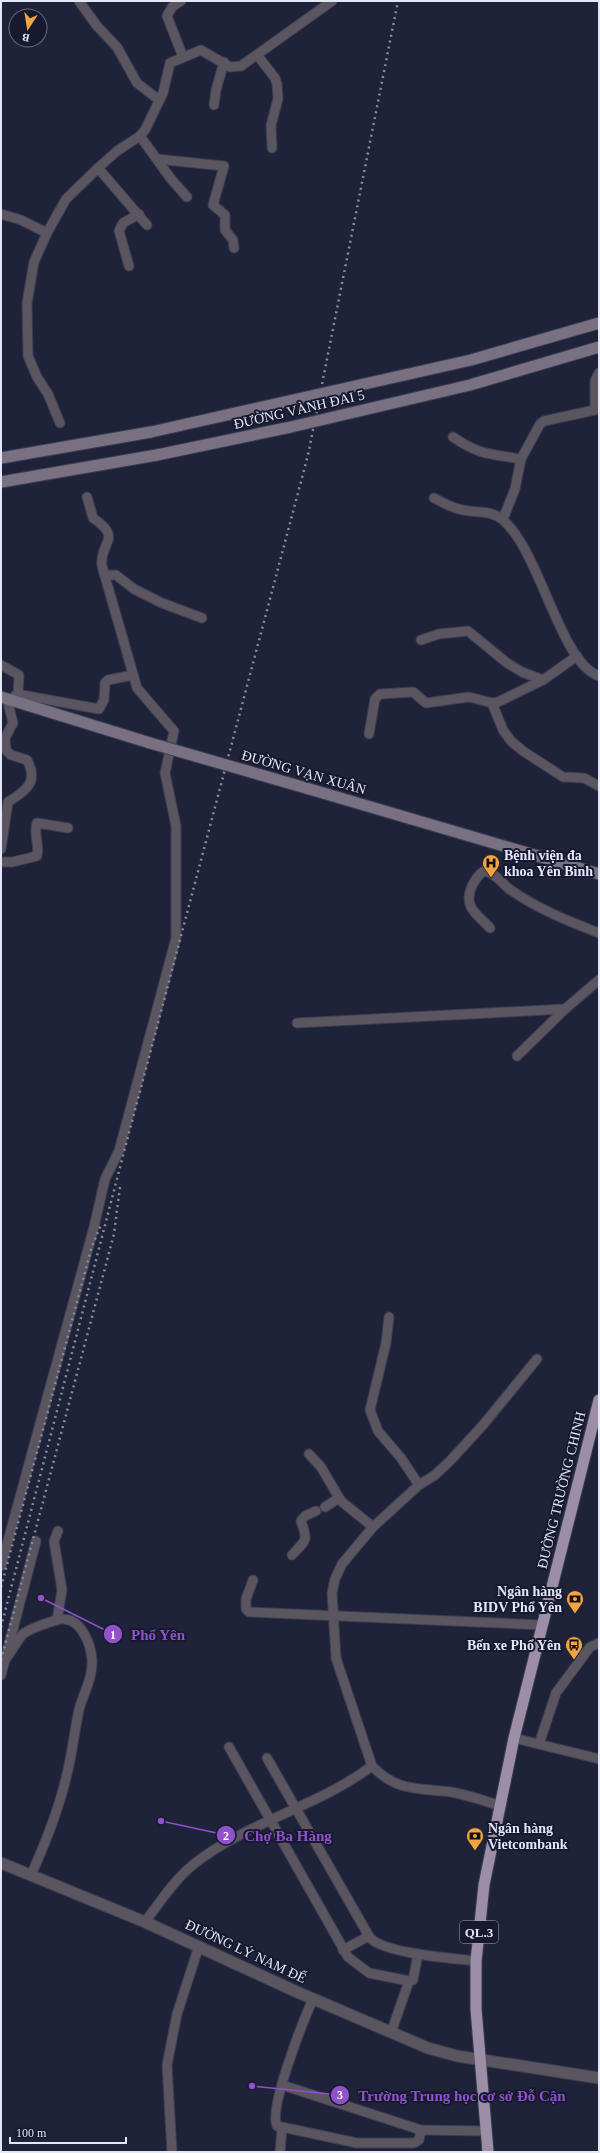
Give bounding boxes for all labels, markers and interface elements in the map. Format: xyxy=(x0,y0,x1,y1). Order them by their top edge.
north arrow xyxy=(8,8,48,48)
text: B xyxy=(20,31,31,44)
street label: ĐƯỜNG VÀNH ĐAI 5 xyxy=(232,386,366,432)
street label: ĐƯỜNG VẠN XUÂN xyxy=(240,747,368,797)
place label: Bệnh viện đa khoa Yên Bình xyxy=(504,848,593,879)
hospital icon: Bệnh viện đa khoa Yên Bình xyxy=(481,853,501,878)
street label: ĐƯỜNG TRƯỜNG CHINH xyxy=(534,1410,588,1570)
place label: Ngân hàng BIDV Phổ Yên xyxy=(473,1584,562,1615)
bank icon: Ngân hàng BIDV Phổ Yên xyxy=(565,1589,585,1614)
callout: Phổ Yên xyxy=(103,1621,193,1648)
text: Phổ Yên xyxy=(131,1627,186,1643)
text: 1 xyxy=(110,1628,116,1642)
bus stop icon: Bến xe Phổ Yên xyxy=(564,1635,584,1660)
place label: Bến xe Phổ Yên xyxy=(467,1638,561,1653)
place label: Ngân hàng Vietcombank xyxy=(488,1821,568,1852)
callout: Chợ Ba Hàng xyxy=(216,1822,340,1849)
bank icon: Ngân hàng Vietcombank xyxy=(465,1826,485,1851)
text: Chợ Ba Hàng xyxy=(244,1828,332,1844)
text: 2 xyxy=(223,1829,229,1843)
street label: ĐƯỜNG LÝ NAM ĐẾ xyxy=(183,1916,309,1986)
road number: QL.3 xyxy=(460,1921,498,1943)
callout: Trường Trung học cơ sở Đỗ Cận xyxy=(330,2082,573,2109)
text: 3 xyxy=(337,2088,343,2102)
text: Trường Trung học cơ sở Đỗ Cận xyxy=(358,2088,566,2104)
scale bar xyxy=(10,2119,126,2145)
text: 100 m xyxy=(16,2126,47,2140)

